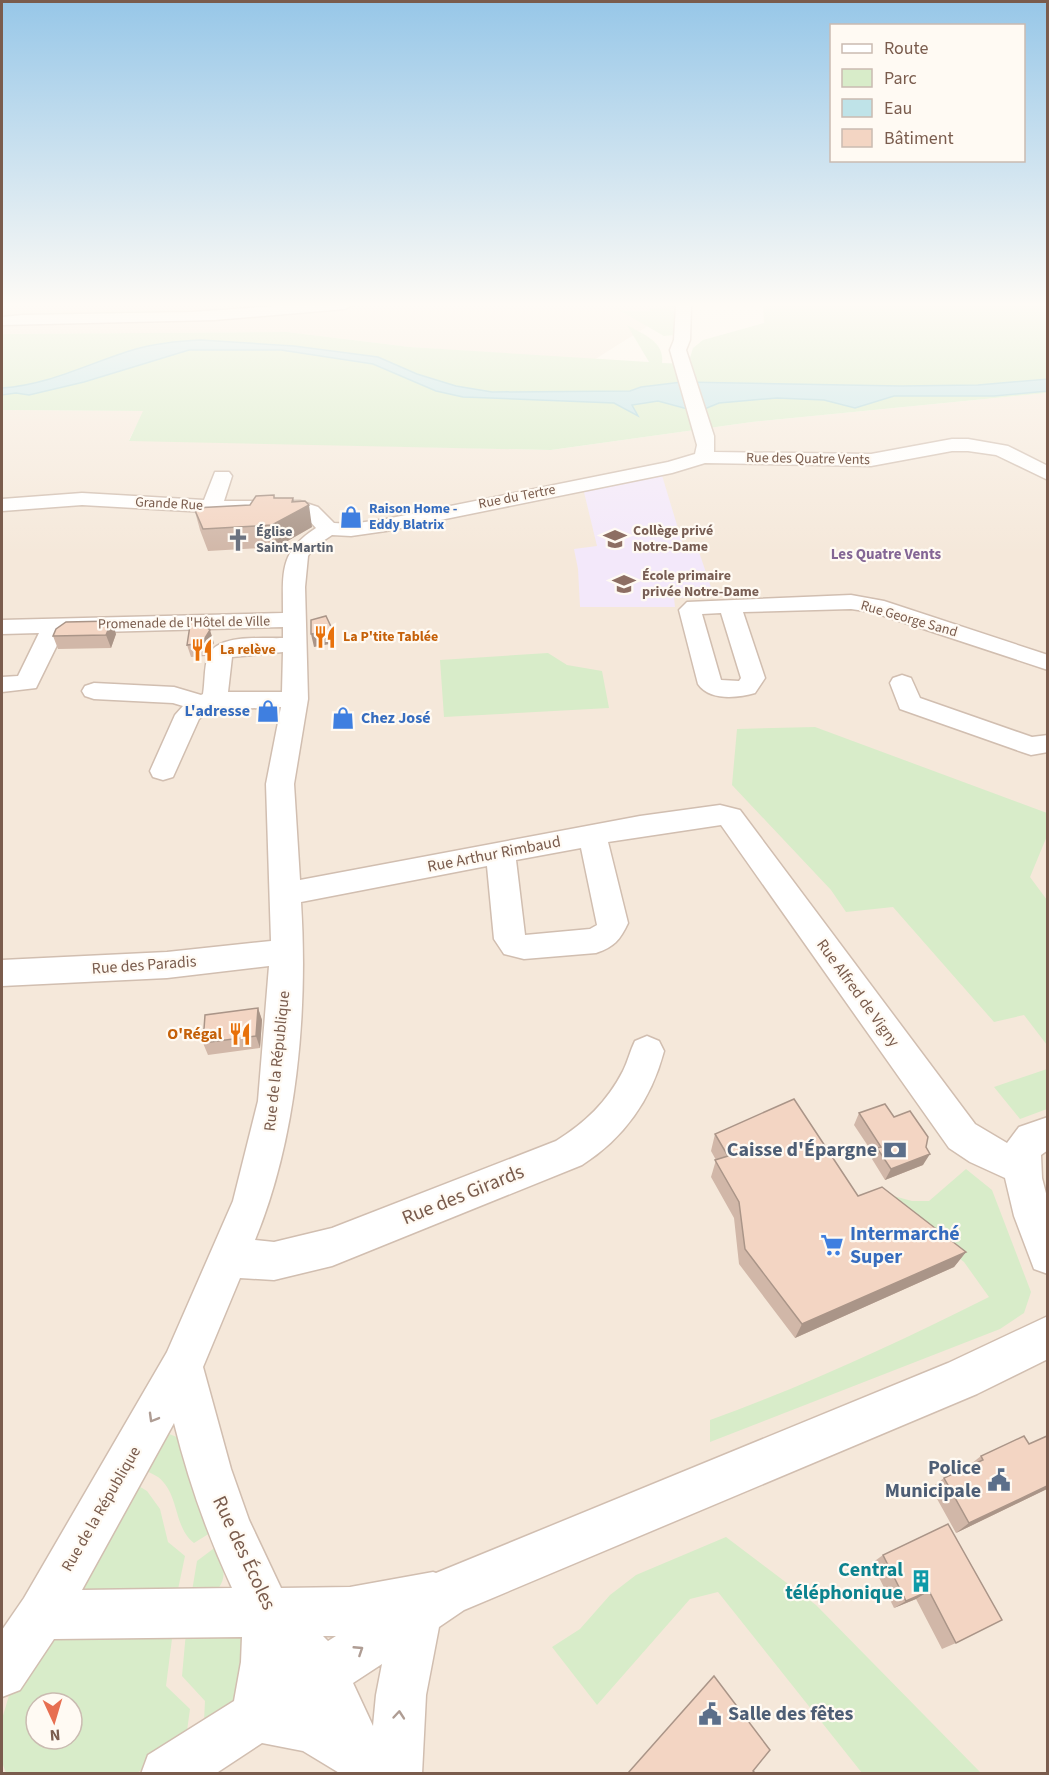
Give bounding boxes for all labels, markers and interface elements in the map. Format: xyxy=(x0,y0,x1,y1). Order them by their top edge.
legend xyxy=(830,24,1025,162)
text: Route xyxy=(884,36,928,61)
text: Parc xyxy=(884,66,917,91)
text: Eau xyxy=(884,96,912,121)
text: Bâtiment xyxy=(884,126,954,151)
street label: Rue des Quatre Vents xyxy=(746,448,870,470)
street label: Rue du Tertre xyxy=(477,480,557,514)
street label: Grande Rue xyxy=(135,492,203,516)
place label: Raison Home - Eddy Blatrix xyxy=(369,499,458,535)
shop icon: Raison Home - Eddy Blatrix xyxy=(338,504,364,530)
place label: Collège privé Notre-Dame xyxy=(633,521,713,557)
place label: Église Saint-Martin xyxy=(256,522,333,558)
school or university icon: Collège privé Notre-Dame xyxy=(602,526,628,552)
church icon: Église Saint-Martin xyxy=(225,527,251,553)
district label: Les Quatre Vents xyxy=(831,544,942,565)
place label: École primaire privée Notre-Dame xyxy=(642,566,759,602)
school or university icon: École primaire privée Notre-Dame xyxy=(611,571,637,597)
street label: Rue George Sand xyxy=(858,596,960,642)
street label: Promenade de l'Hôtel de Ville xyxy=(98,611,270,635)
restaurant icon: La P'tite Tablée xyxy=(312,624,338,650)
place label: La P'tite Tablée xyxy=(343,627,438,647)
restaurant icon: La relève xyxy=(189,637,215,663)
place label: La relève xyxy=(220,640,276,660)
shop icon: L'adresse xyxy=(255,698,281,724)
place label: L'adresse xyxy=(185,700,250,722)
shop icon: Chez José xyxy=(330,705,356,731)
place label: Chez José xyxy=(361,707,431,729)
street label: Rue Arthur Rimbaud xyxy=(425,830,563,878)
street label: Rue Alfred de Vigny xyxy=(811,935,905,1052)
street label: Rue des Paradis xyxy=(91,950,197,980)
street label: Rue de la République xyxy=(259,990,295,1132)
restaurant icon: O'Régal xyxy=(227,1021,253,1047)
place label: O'Régal xyxy=(167,1023,222,1045)
place label: Caisse d'Épargne xyxy=(727,1136,877,1164)
bank icon: Caisse d'Épargne xyxy=(882,1137,908,1163)
street label: Rue des Girards xyxy=(398,1158,528,1232)
place label: Intermarché Super xyxy=(850,1220,960,1271)
supermarket icon: Intermarché Super xyxy=(819,1232,845,1258)
one-way arrow xyxy=(149,1412,160,1422)
street label: Rue de la République xyxy=(56,1442,146,1576)
place label: Police Municipale xyxy=(885,1454,981,1505)
public building icon: Police Municipale xyxy=(986,1467,1012,1493)
street label: Rue des Écoles xyxy=(205,1491,283,1615)
place label: Central téléphonique xyxy=(785,1556,903,1607)
building icon: Central téléphonique xyxy=(908,1568,934,1594)
one-way arrow xyxy=(353,1646,363,1658)
north arrow xyxy=(24,1691,84,1751)
place label: Salle des fêtes xyxy=(728,1700,854,1728)
public building icon: Salle des fêtes xyxy=(697,1701,723,1727)
one-way arrow xyxy=(392,1711,405,1720)
text: N xyxy=(49,1724,61,1746)

